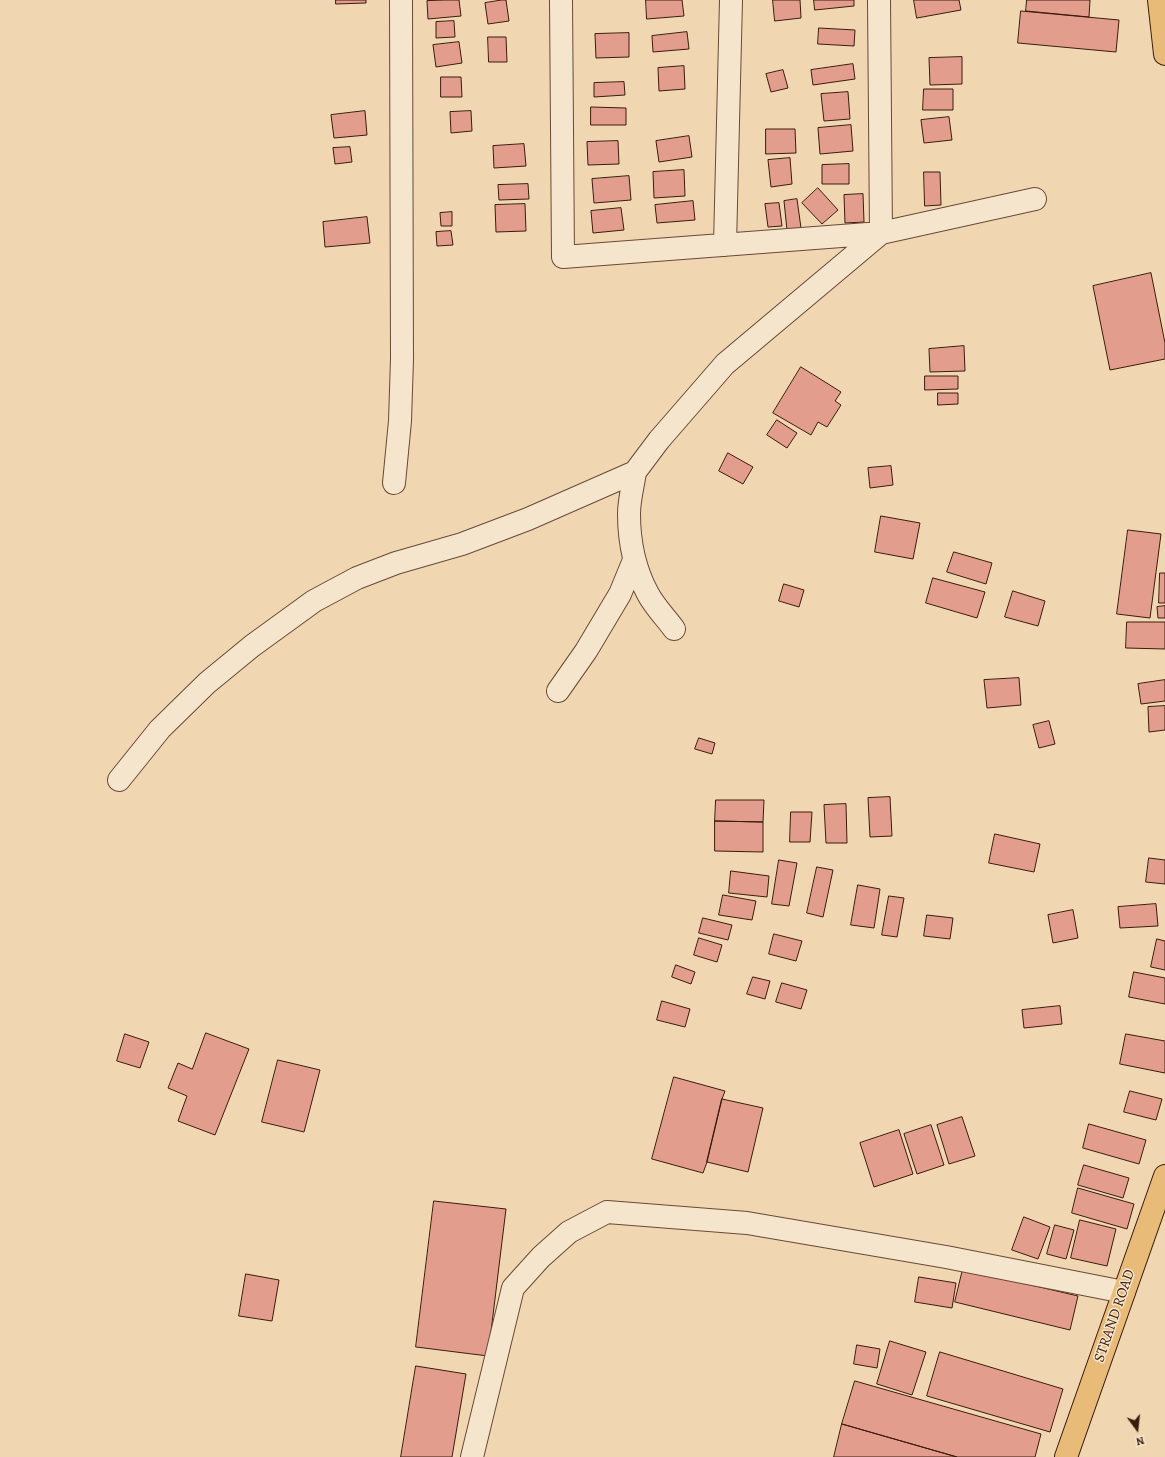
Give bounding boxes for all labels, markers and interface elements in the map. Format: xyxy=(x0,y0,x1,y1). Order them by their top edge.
street label: STRAND ROAD xyxy=(1091,1267,1139,1365)
north arrow xyxy=(1117,1409,1157,1449)
text: N xyxy=(1134,1433,1146,1449)

